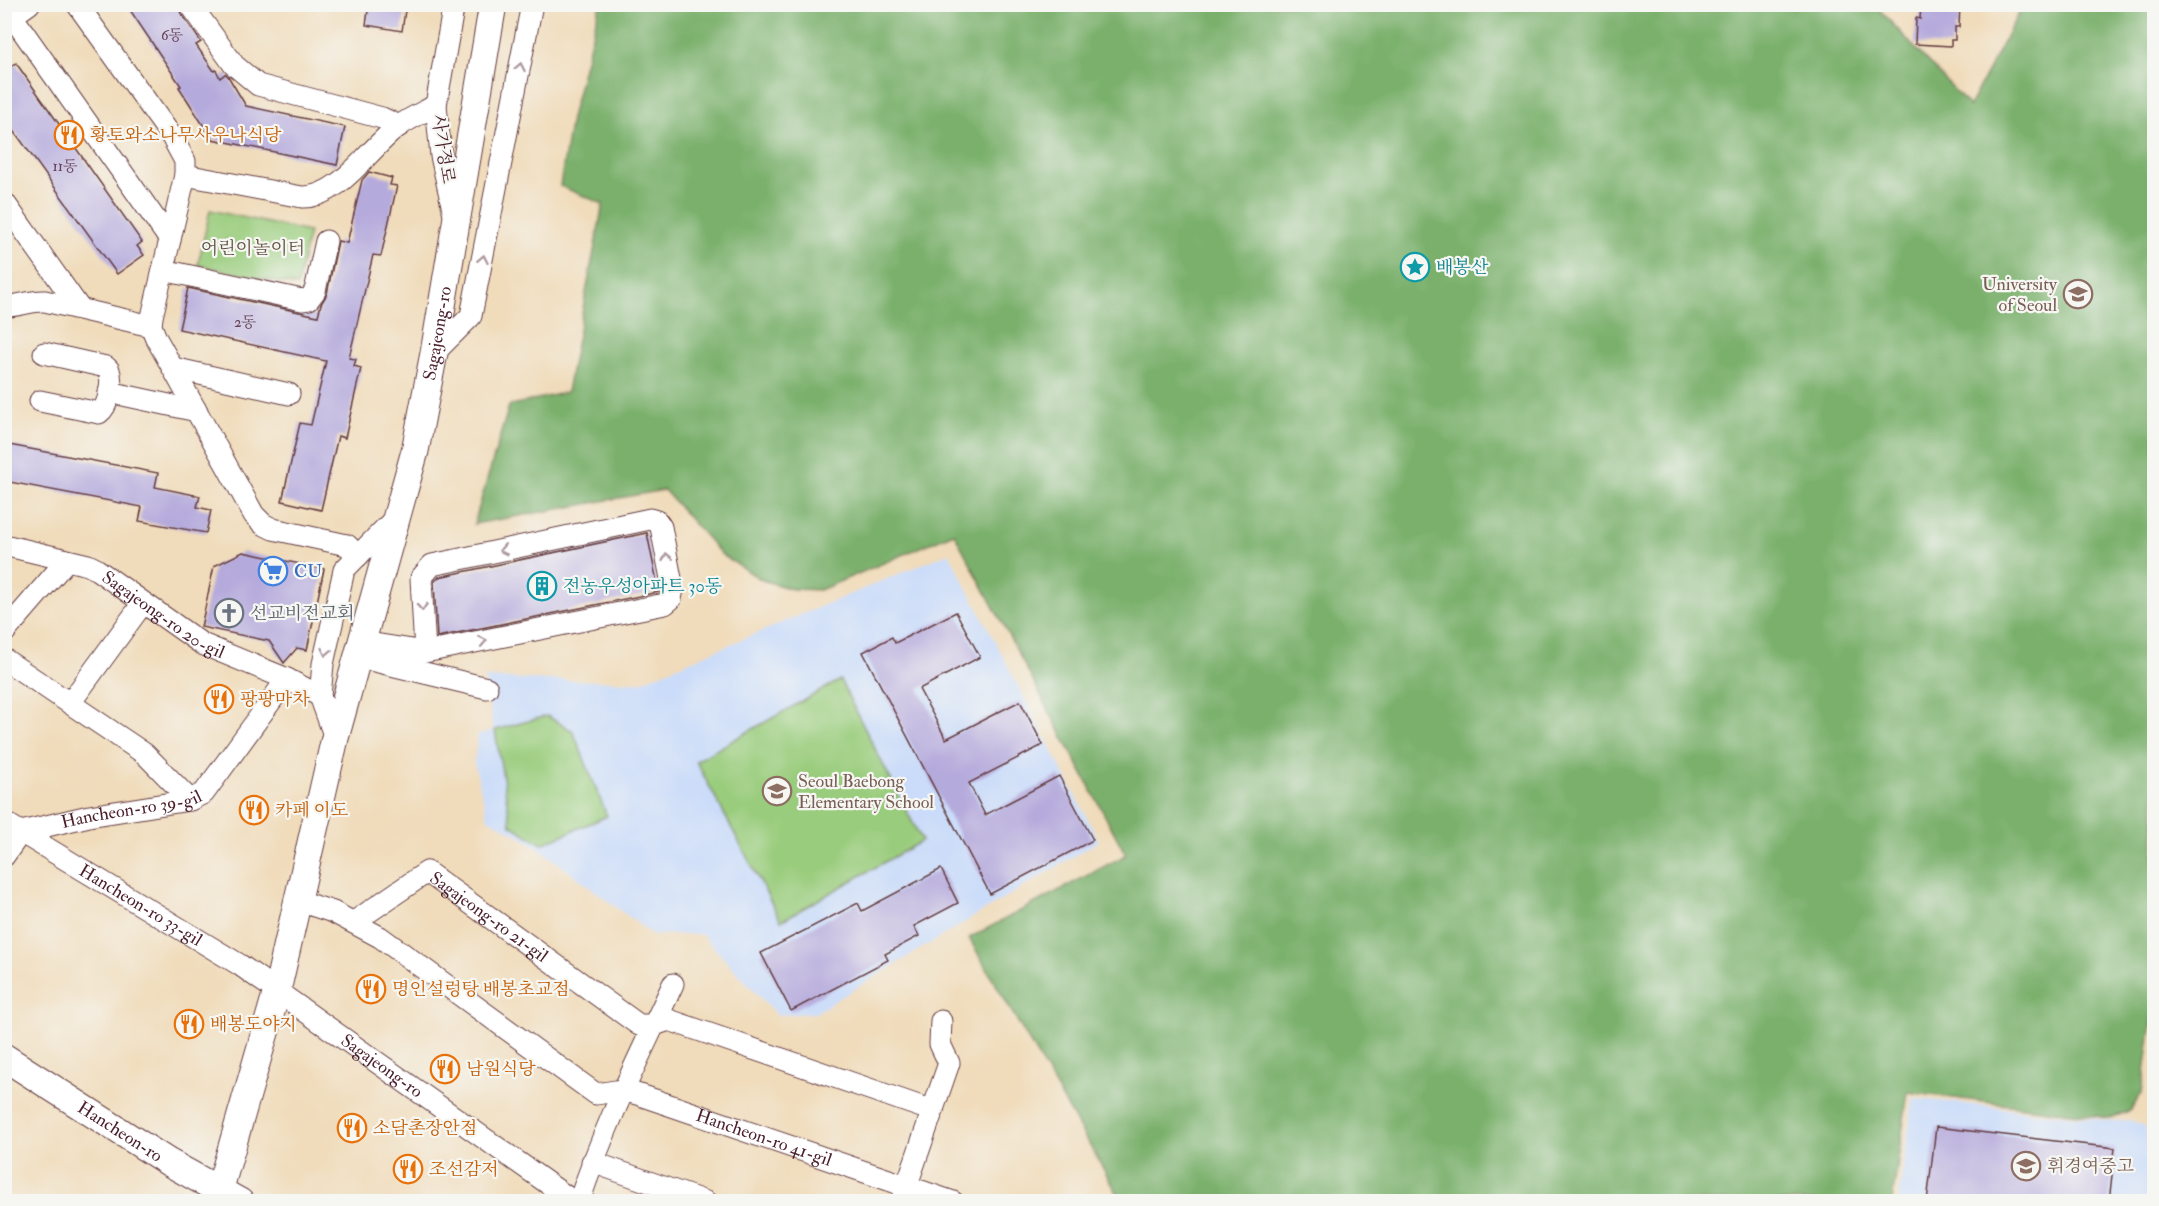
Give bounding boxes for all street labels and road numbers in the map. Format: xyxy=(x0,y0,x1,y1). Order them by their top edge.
street label: 사가정로 xyxy=(426,113,460,185)
street label: Sagajeong-ro xyxy=(417,284,457,382)
street label: Sagajeong-ro 20-gil xyxy=(98,565,228,664)
street label: Hancheon-ro 39-gil xyxy=(59,784,206,834)
street label: Hancheon-ro 33-gil xyxy=(75,859,207,951)
street label: Sagajeong-ro 21-gil xyxy=(425,866,553,967)
street label: Sagajeong-ro xyxy=(336,1029,428,1103)
street label: Hancheon-ro xyxy=(73,1096,167,1167)
street label: Hancheon-ro 41-gil xyxy=(693,1103,835,1171)

